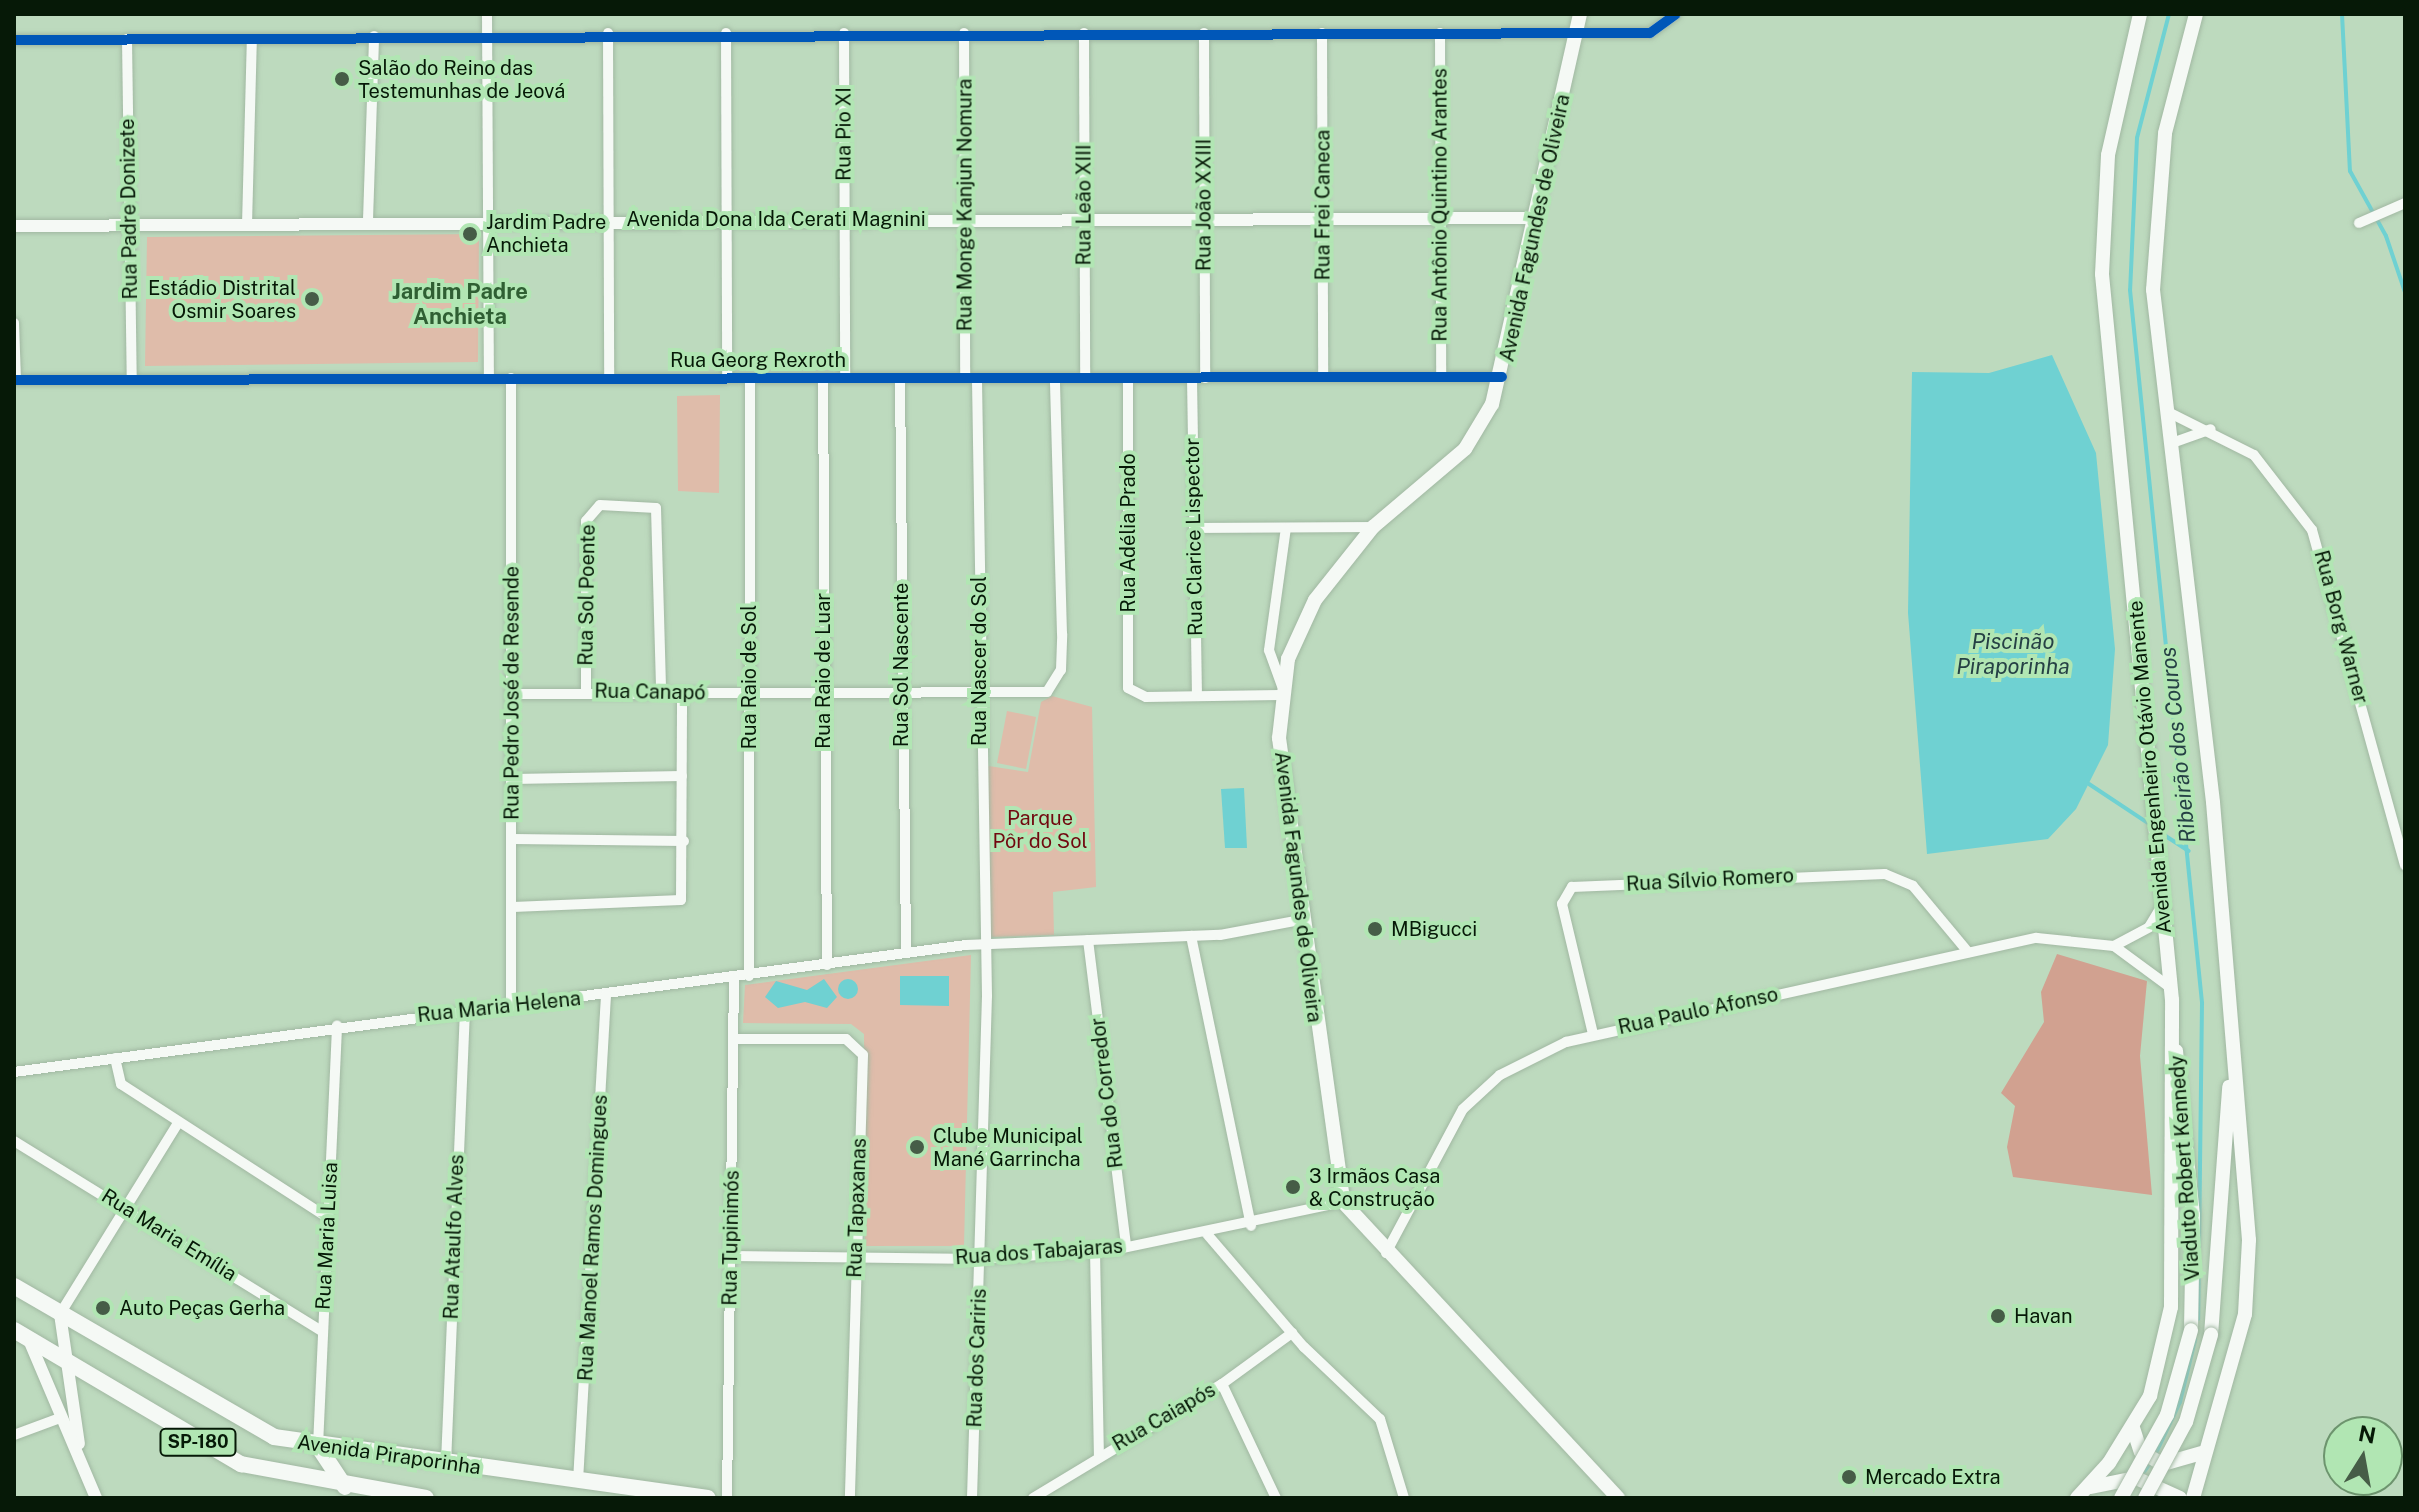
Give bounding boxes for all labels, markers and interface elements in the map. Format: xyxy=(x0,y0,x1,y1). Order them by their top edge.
place label: Salão do Reino das Testemunhas de Jeová xyxy=(358,56,566,103)
street label: Rua Antônio Quintino Arantes xyxy=(1428,68,1452,342)
marker: Salão do Reino das Testemunhas de Jeová xyxy=(333,70,351,88)
street label: Rua Monge Kanjun Nomura xyxy=(953,79,977,331)
street label: Rua Pio XI xyxy=(832,87,856,181)
street label: Avenida Fagundes de Oliveira xyxy=(1495,92,1575,364)
street label: Rua Padre Donizete xyxy=(115,118,143,300)
street label: Rua Frei Caneca xyxy=(1311,130,1335,280)
street label: Rua João XXIII xyxy=(1192,139,1216,271)
street label: Rua Leão XIII xyxy=(1072,144,1096,266)
street label: Avenida Dona Ida Cerati Magnini xyxy=(626,207,926,231)
place label: Jardim Padre Anchieta xyxy=(486,210,606,257)
marker: Jardim Padre Anchieta xyxy=(461,225,479,243)
place label: Estádio Distrital Osmir Soares xyxy=(148,276,296,323)
district label: Jardim Padre Anchieta xyxy=(392,278,528,330)
marker: Estádio Distrital Osmir Soares xyxy=(303,290,321,308)
street label: Rua Georg Rexroth xyxy=(670,348,846,372)
street label: Rua Clarice Lispector xyxy=(1180,438,1208,636)
street label: Rua Adélia Prado xyxy=(1116,453,1140,613)
street label: Rua Sol Poente xyxy=(574,524,600,666)
street label: Rua Borg Warner xyxy=(2309,547,2373,707)
street label: Rua Pedro José de Resende xyxy=(500,566,524,820)
street label: Rua Nascer do Sol xyxy=(967,576,991,746)
street label: Rua Sol Nascente xyxy=(889,583,913,747)
street label: Rua Raio de Luar xyxy=(811,593,835,749)
street label: Avenida Engenheiro Otávio Manente xyxy=(2123,599,2177,935)
street label: Rua Raio de Sol xyxy=(737,604,761,750)
water label: Piscinão Piraporinha xyxy=(1956,628,2070,680)
water label: Ribeirão dos Couros xyxy=(2155,645,2201,845)
street label: Rua Canapó xyxy=(594,679,706,705)
street label: Avenida Fagundes de Oliveira xyxy=(1269,750,1327,1024)
park label: Parque Pôr do Sol xyxy=(992,806,1088,853)
street label: Rua Sílvio Romero xyxy=(1625,864,1795,896)
place label: MBigucci xyxy=(1391,917,1477,941)
marker: MBigucci xyxy=(1366,920,1384,938)
street label: Rua Paulo Afonso xyxy=(1616,982,1780,1040)
street label: Rua Maria Helena xyxy=(416,986,582,1028)
street label: Rua do Corredor xyxy=(1086,1016,1128,1170)
street label: Viaduto Robert Kennedy xyxy=(2165,1054,2205,1282)
street label: Rua Manoel Ramos Domingues xyxy=(574,1094,612,1382)
place label: Clube Municipal Mané Garrincha xyxy=(933,1124,1083,1171)
street label: Rua Tapaxanas xyxy=(843,1138,871,1278)
marker: Clube Municipal Mané Garrincha xyxy=(908,1138,926,1156)
street label: Rua Ataulfo Alves xyxy=(439,1154,469,1320)
street label: Rua Maria Luisa xyxy=(311,1162,343,1310)
place label: 3 Irmãos Casa & Construção xyxy=(1309,1164,1440,1211)
street label: Rua Tupinimós xyxy=(718,1170,744,1306)
marker: 3 Irmãos Casa & Construção xyxy=(1284,1178,1302,1196)
street label: Rua Maria Emília xyxy=(97,1184,241,1286)
street label: Rua dos Tabajaras xyxy=(954,1234,1124,1270)
street label: Rua dos Cariris xyxy=(963,1288,991,1428)
place label: Auto Peças Gerha xyxy=(119,1296,285,1320)
marker: Auto Peças Gerha xyxy=(94,1299,112,1317)
place label: Havan xyxy=(2014,1304,2072,1328)
marker: Havan xyxy=(1989,1307,2007,1325)
street label: Rua Caiapós xyxy=(1108,1378,1220,1456)
north arrow xyxy=(2323,1416,2403,1496)
text: N xyxy=(2356,1420,2378,1449)
road number: SP-180 xyxy=(158,1428,238,1456)
street label: Avenida Piraporinha xyxy=(296,1430,482,1480)
place label: Mercado Extra xyxy=(1865,1465,2001,1489)
marker: Mercado Extra xyxy=(1840,1468,1858,1486)

